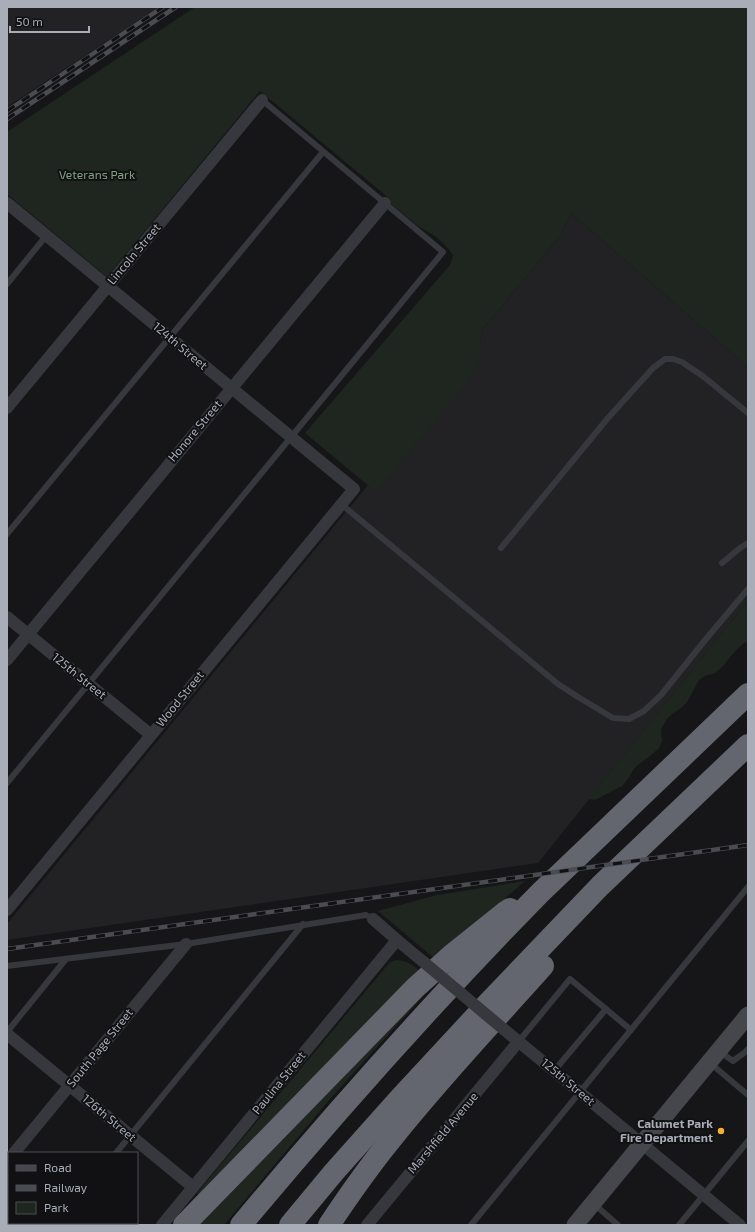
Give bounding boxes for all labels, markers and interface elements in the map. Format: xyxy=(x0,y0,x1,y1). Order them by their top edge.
scale bar xyxy=(10,8,89,34)
text: 50 m xyxy=(16,14,43,28)
park label: Veterans Park xyxy=(59,167,135,181)
street label: Lincoln Street xyxy=(104,220,163,287)
street label: 124th Street xyxy=(151,319,211,372)
street label: Honore Street xyxy=(165,397,224,464)
street label: 125th Street xyxy=(50,649,110,702)
street label: Wood Street xyxy=(152,667,206,729)
street label: South Page Street xyxy=(63,1005,136,1090)
street label: Paulina Street xyxy=(249,1048,308,1117)
street label: 125th Street xyxy=(539,1055,599,1108)
street label: Marshfield Avenue xyxy=(404,1089,480,1176)
street label: 126th Street xyxy=(80,1091,140,1144)
place label: Calumet Park Fire Department xyxy=(620,1116,713,1144)
marker: Calumet Park Fire Department xyxy=(716,1126,726,1136)
legend xyxy=(8,1152,138,1224)
text: Road xyxy=(44,1160,72,1174)
text: Railway xyxy=(44,1180,88,1194)
text: Park xyxy=(44,1200,69,1214)

